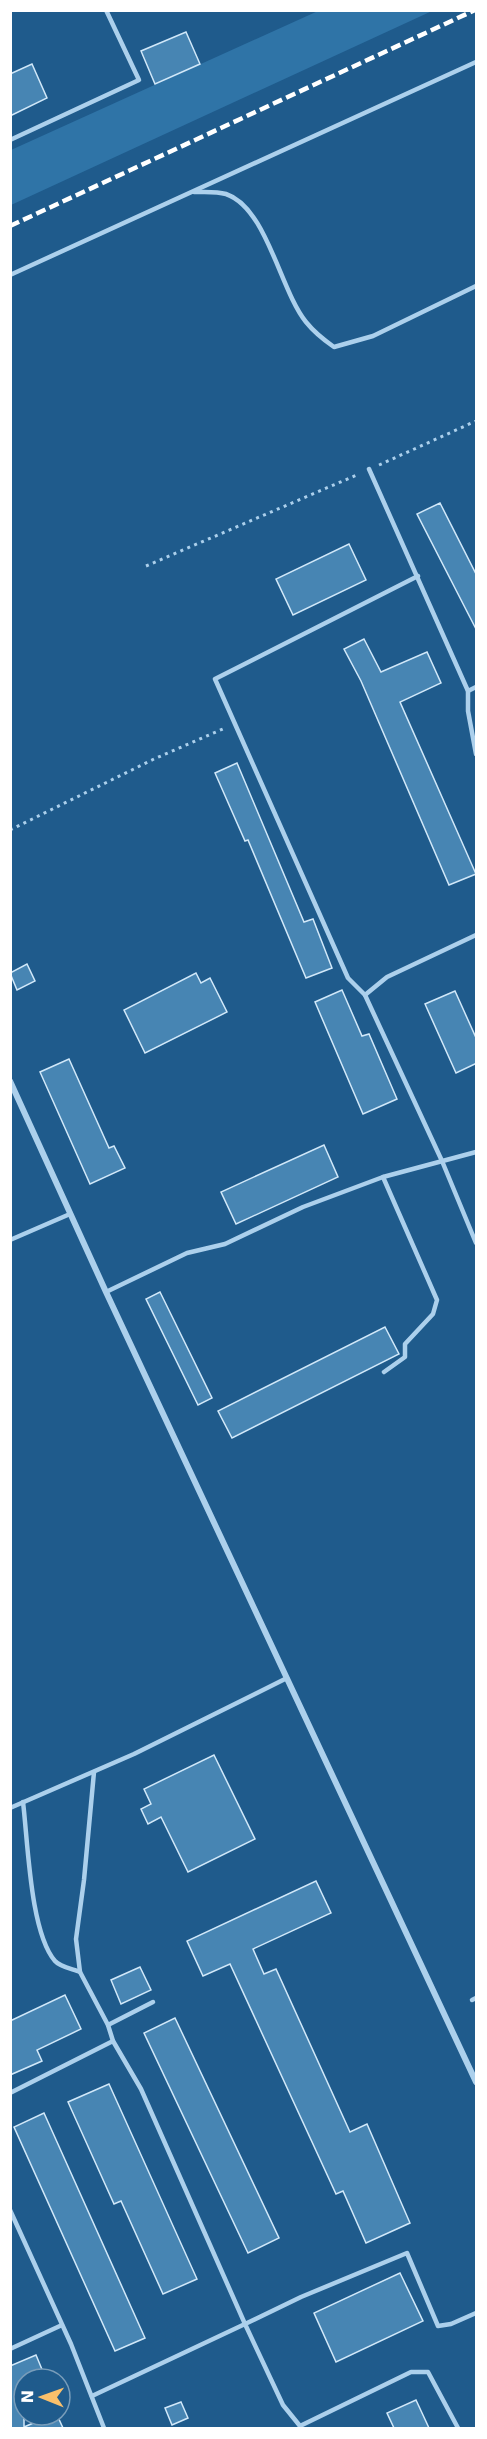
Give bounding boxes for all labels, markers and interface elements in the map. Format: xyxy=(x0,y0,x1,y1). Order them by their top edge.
north arrow xyxy=(12,2367,72,2427)
text: N xyxy=(18,2390,37,2404)

